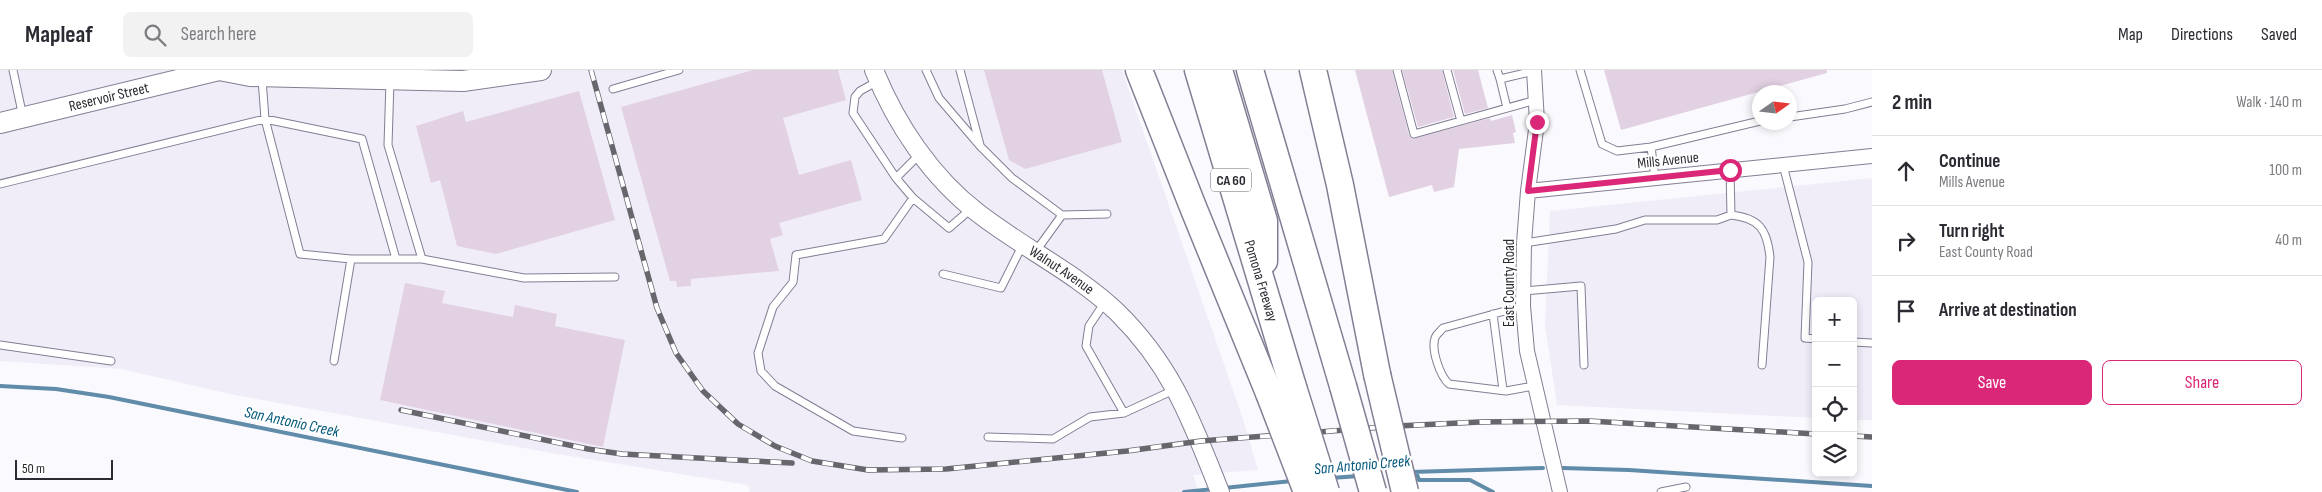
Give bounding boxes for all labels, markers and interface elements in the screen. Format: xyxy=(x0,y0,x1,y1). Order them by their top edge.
search box xyxy=(123,12,473,57)
text: Mapleaf xyxy=(25,20,93,49)
icon: search xyxy=(141,21,169,49)
text: Search here xyxy=(181,23,256,46)
text: Map xyxy=(2118,24,2143,45)
text: Directions xyxy=(2171,24,2233,45)
text: Saved xyxy=(2261,24,2297,45)
street label: Reservoir Street xyxy=(67,78,151,116)
north arrow xyxy=(1752,85,1797,130)
text: 2 min xyxy=(1892,90,1932,115)
text: Walk · 140 m xyxy=(2236,93,2302,112)
route end xyxy=(1526,111,1549,134)
street label: Mills Avenue xyxy=(1636,148,1700,173)
text: Continue xyxy=(1939,150,2000,173)
icon: ahead xyxy=(1892,157,1920,185)
route start xyxy=(1719,159,1742,182)
text: 100 m xyxy=(2269,161,2302,180)
road number: CA 60 xyxy=(1211,168,1251,192)
text: Mills Avenue xyxy=(1939,173,2005,192)
text: Turn right xyxy=(1939,220,2004,243)
icon: right xyxy=(1892,227,1920,255)
text: 40 m xyxy=(2275,231,2302,250)
street label: Pomona Freeway xyxy=(1239,238,1282,324)
street label: East County Road xyxy=(1500,239,1519,327)
street label: Walnut Avenue xyxy=(1025,242,1098,299)
text: East County Road xyxy=(1939,243,2033,262)
map controls xyxy=(1812,297,1857,477)
button: + xyxy=(1812,297,1857,342)
icon: arrive xyxy=(1892,297,1920,325)
text: Arrive at destination xyxy=(1939,299,2077,322)
button: − xyxy=(1812,342,1857,387)
button: Save xyxy=(1892,360,2092,405)
button: Share xyxy=(2102,360,2302,405)
button: locate xyxy=(1812,387,1857,432)
water label: San Antonio Creek xyxy=(243,403,342,442)
button: layers xyxy=(1812,432,1857,477)
water label: San Antonio Creek xyxy=(1313,452,1412,479)
scale bar xyxy=(15,457,112,480)
text: 50 m xyxy=(22,460,45,477)

